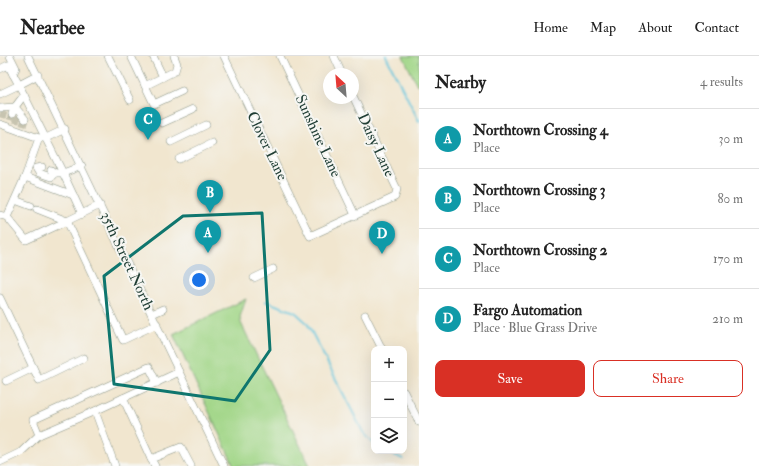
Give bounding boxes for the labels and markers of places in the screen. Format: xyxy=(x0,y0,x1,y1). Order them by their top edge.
pin: C xyxy=(135,107,161,140)
pin: B xyxy=(197,180,223,213)
pin: A xyxy=(195,220,221,253)
pin: D xyxy=(369,221,395,254)

